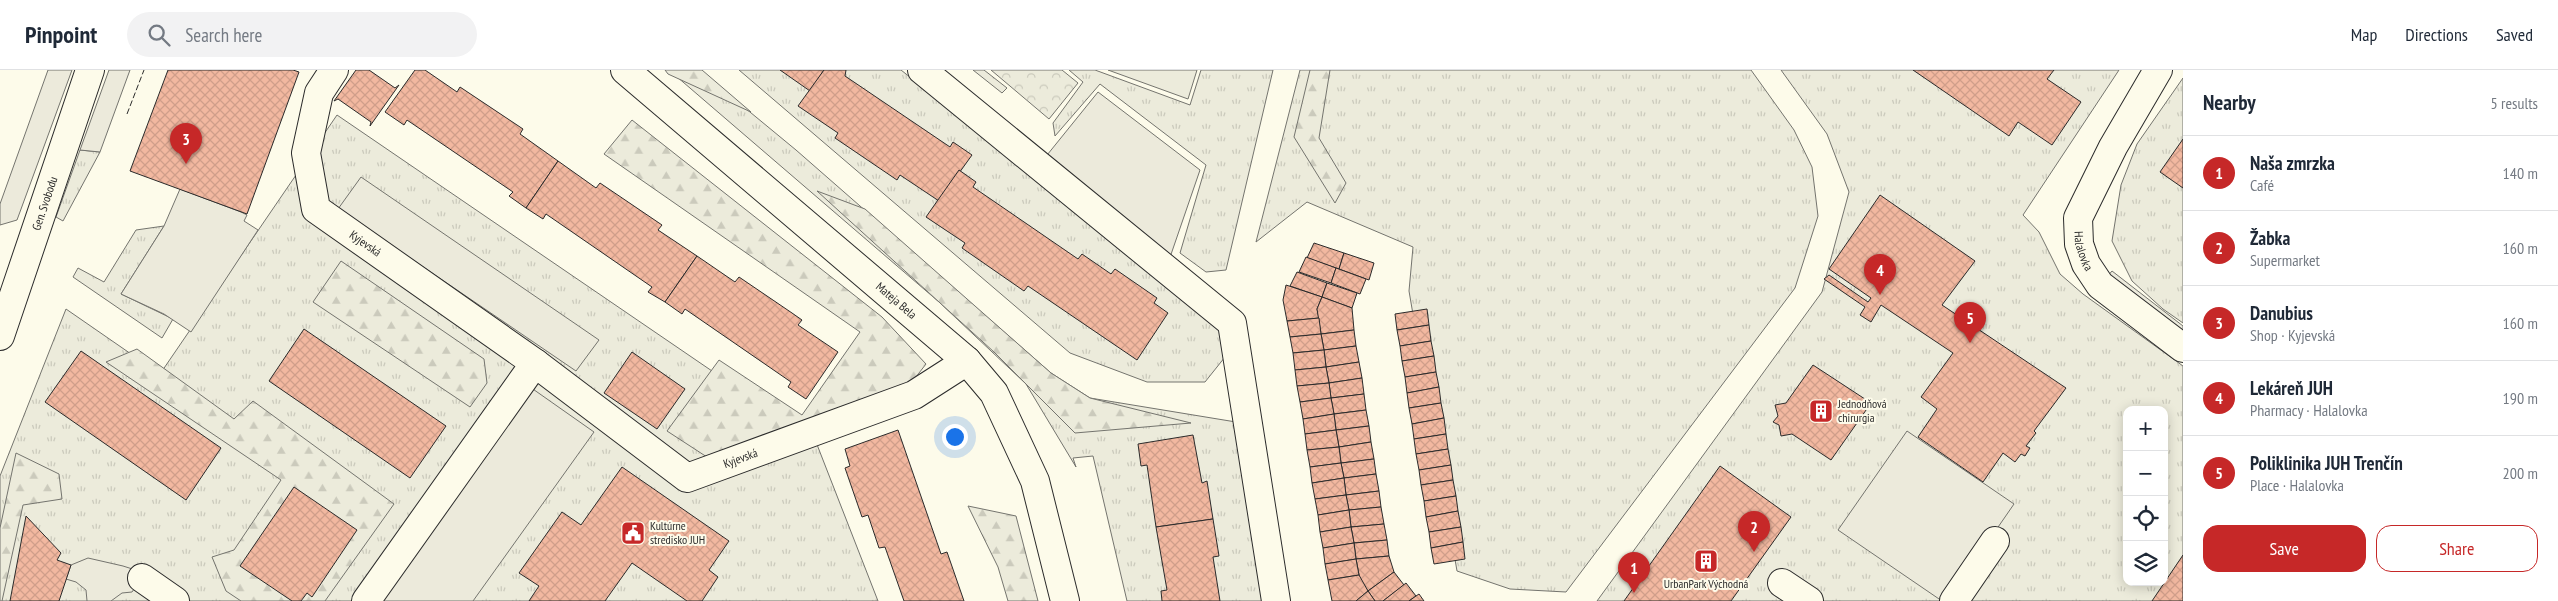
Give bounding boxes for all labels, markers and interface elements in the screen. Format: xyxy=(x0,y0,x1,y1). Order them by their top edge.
search box xyxy=(127,12,477,57)
text: Pinpoint xyxy=(25,19,97,50)
icon: search xyxy=(145,21,173,49)
text: Search here xyxy=(185,23,262,47)
text: Map xyxy=(2351,23,2377,46)
text: Directions xyxy=(2405,23,2468,46)
text: Saved xyxy=(2496,23,2533,46)
text: Nearby xyxy=(2203,89,2256,116)
text: 5 results xyxy=(2491,93,2538,113)
pin: 3 xyxy=(170,123,202,164)
text: Naša zmrzka xyxy=(2250,151,2335,175)
text: 1 xyxy=(2215,163,2223,183)
text: 140 m xyxy=(2503,163,2538,183)
street label: Gen. Svobodu xyxy=(28,174,60,232)
text: Café xyxy=(2250,175,2274,195)
text: Žabka xyxy=(2250,226,2290,250)
street label: Kyjevská xyxy=(347,227,385,260)
street label: Halalovka xyxy=(2072,231,2097,274)
text: 2 xyxy=(2215,238,2223,258)
text: 160 m xyxy=(2503,238,2538,258)
text: Supermarket xyxy=(2250,250,2320,270)
pin: 4 xyxy=(1864,254,1896,295)
street label: Mateja Bela xyxy=(873,279,920,322)
text: Danubius xyxy=(2250,301,2313,325)
pin: 5 xyxy=(1954,302,1986,343)
text: 3 xyxy=(2215,313,2223,333)
text: 160 m xyxy=(2503,313,2538,333)
text: Shop · Kyjevská xyxy=(2250,325,2335,345)
text: Lekáreň JUH xyxy=(2250,376,2333,400)
text: 4 xyxy=(2215,388,2223,408)
text: 190 m xyxy=(2503,388,2538,408)
place label: Jednodňová chirurgia xyxy=(1837,396,1887,425)
building icon: Jednodňová chirurgia xyxy=(1808,398,1834,424)
text: Pharmacy · Halalovka xyxy=(2250,400,2368,420)
map controls xyxy=(2123,406,2168,586)
button: + xyxy=(2123,406,2168,451)
your location xyxy=(942,424,968,450)
street label: Kyjevská xyxy=(721,445,760,471)
button: − xyxy=(2123,451,2168,496)
text: Poliklinika JUH Trenčín xyxy=(2250,451,2403,475)
text: 5 xyxy=(2215,463,2223,483)
text: 200 m xyxy=(2503,463,2538,483)
text: Place · Halalovka xyxy=(2250,475,2344,495)
button: locate xyxy=(2123,496,2168,541)
pin: 2 xyxy=(1738,511,1770,552)
place label: Kultúrne stredisko JUH xyxy=(650,518,705,547)
public building icon: Kultúrne stredisko JUH xyxy=(620,520,646,546)
button: Save xyxy=(2203,525,2366,572)
button: Share xyxy=(2376,525,2538,572)
button: layers xyxy=(2123,541,2168,586)
building icon: UrbanPark Východná xyxy=(1693,548,1719,574)
pin: 1 xyxy=(1618,552,1650,593)
place label: UrbanPark Východná xyxy=(1664,576,1748,591)

